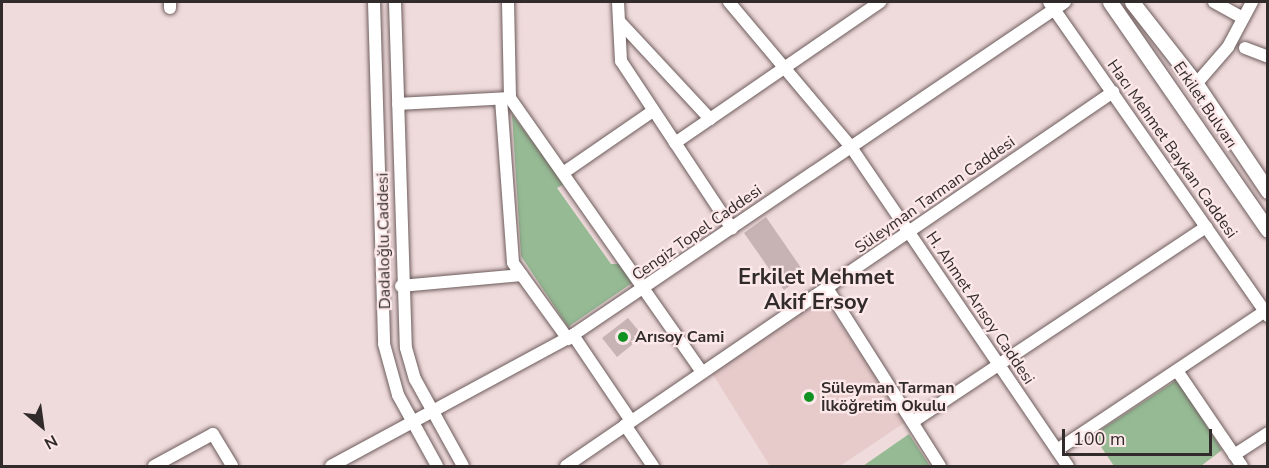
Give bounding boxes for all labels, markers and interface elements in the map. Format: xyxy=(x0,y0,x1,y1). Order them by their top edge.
street label: Hacı Mehmet Baykan Caddesi xyxy=(1103,56,1241,242)
street label: Erkilet Bulvarı xyxy=(1169,58,1241,152)
street label: Süleyman Tarman Caddesi xyxy=(851,132,1019,258)
street label: Dadaloğlu Caddesi xyxy=(373,173,395,309)
street label: Cengiz Topel Caddesi xyxy=(628,181,766,285)
street label: H. Ahmet Arısoy Caddesi xyxy=(922,228,1038,388)
district label: Erkilet Mehmet Akif Ersoy xyxy=(738,264,894,316)
place label: Arısoy Cami xyxy=(635,327,724,347)
marker: Arısoy Cami xyxy=(616,330,630,344)
place label: Süleyman Tarman İlköğretim Okulu xyxy=(821,378,955,416)
marker: Süleyman Tarman İlköğretim Okulu xyxy=(802,390,816,404)
north arrow xyxy=(12,396,72,456)
scale bar xyxy=(1065,417,1215,455)
text: 100 m xyxy=(1073,427,1125,451)
text: N xyxy=(40,429,61,454)

